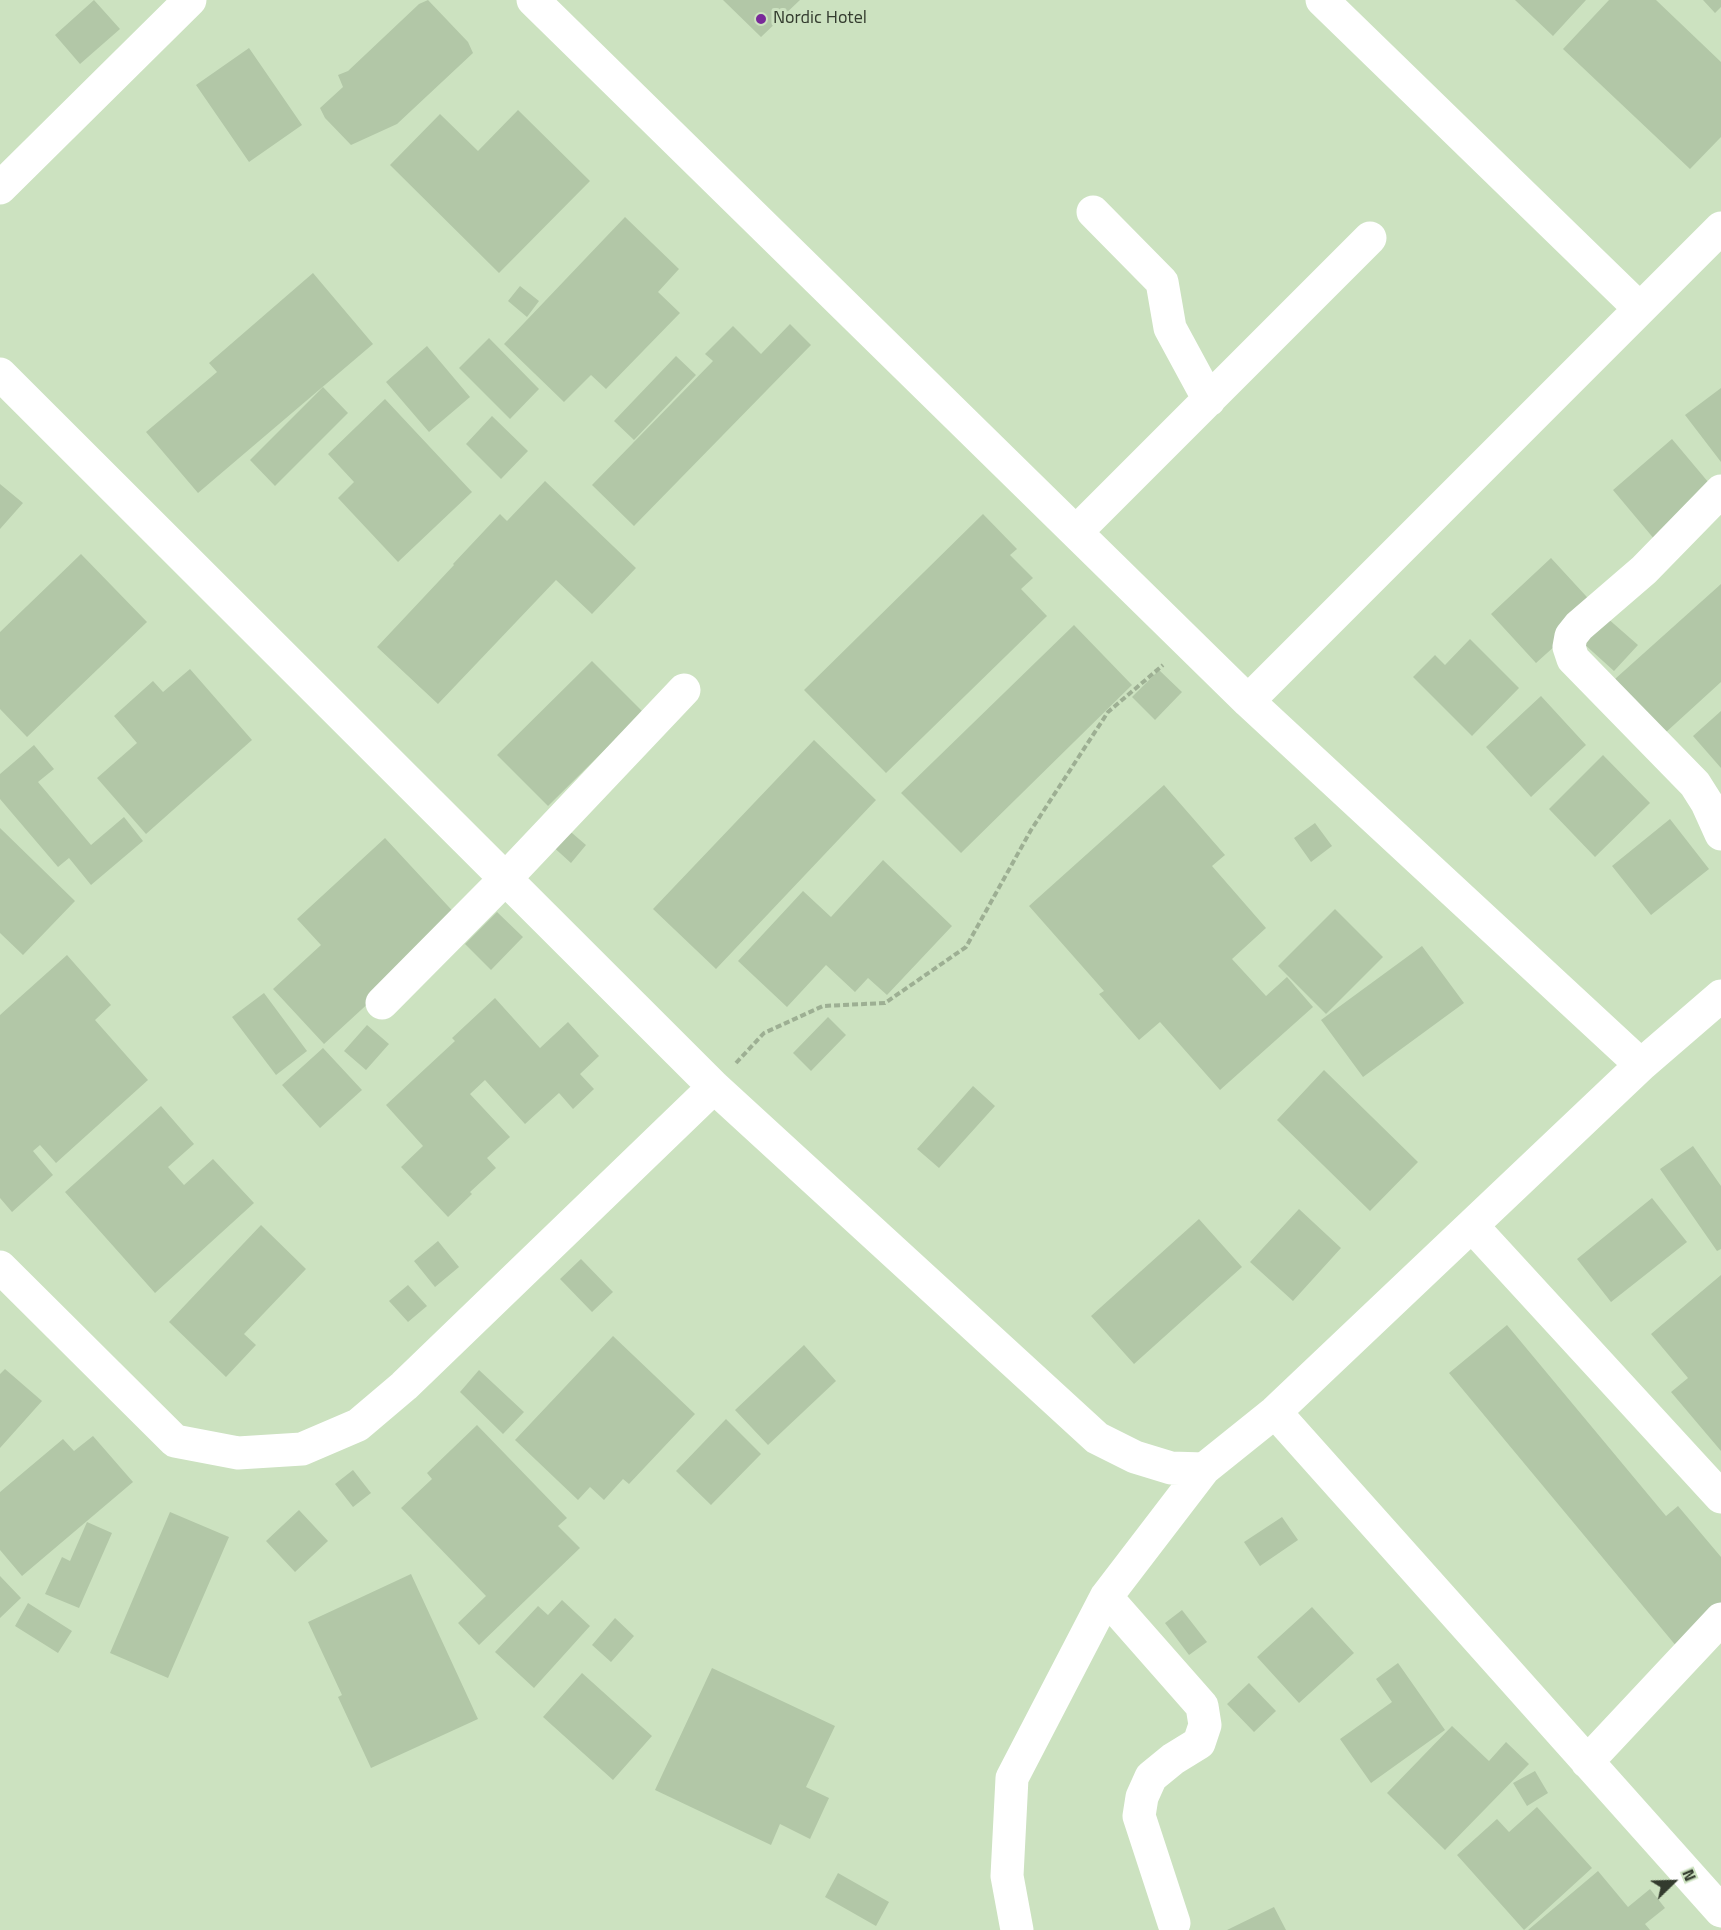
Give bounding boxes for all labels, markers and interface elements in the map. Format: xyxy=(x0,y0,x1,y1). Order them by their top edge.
place label: Nordic Hotel xyxy=(773,8,867,30)
marker: Nordic Hotel xyxy=(754,12,768,26)
north arrow xyxy=(1643,1852,1703,1912)
text: N xyxy=(1676,1865,1703,1885)

